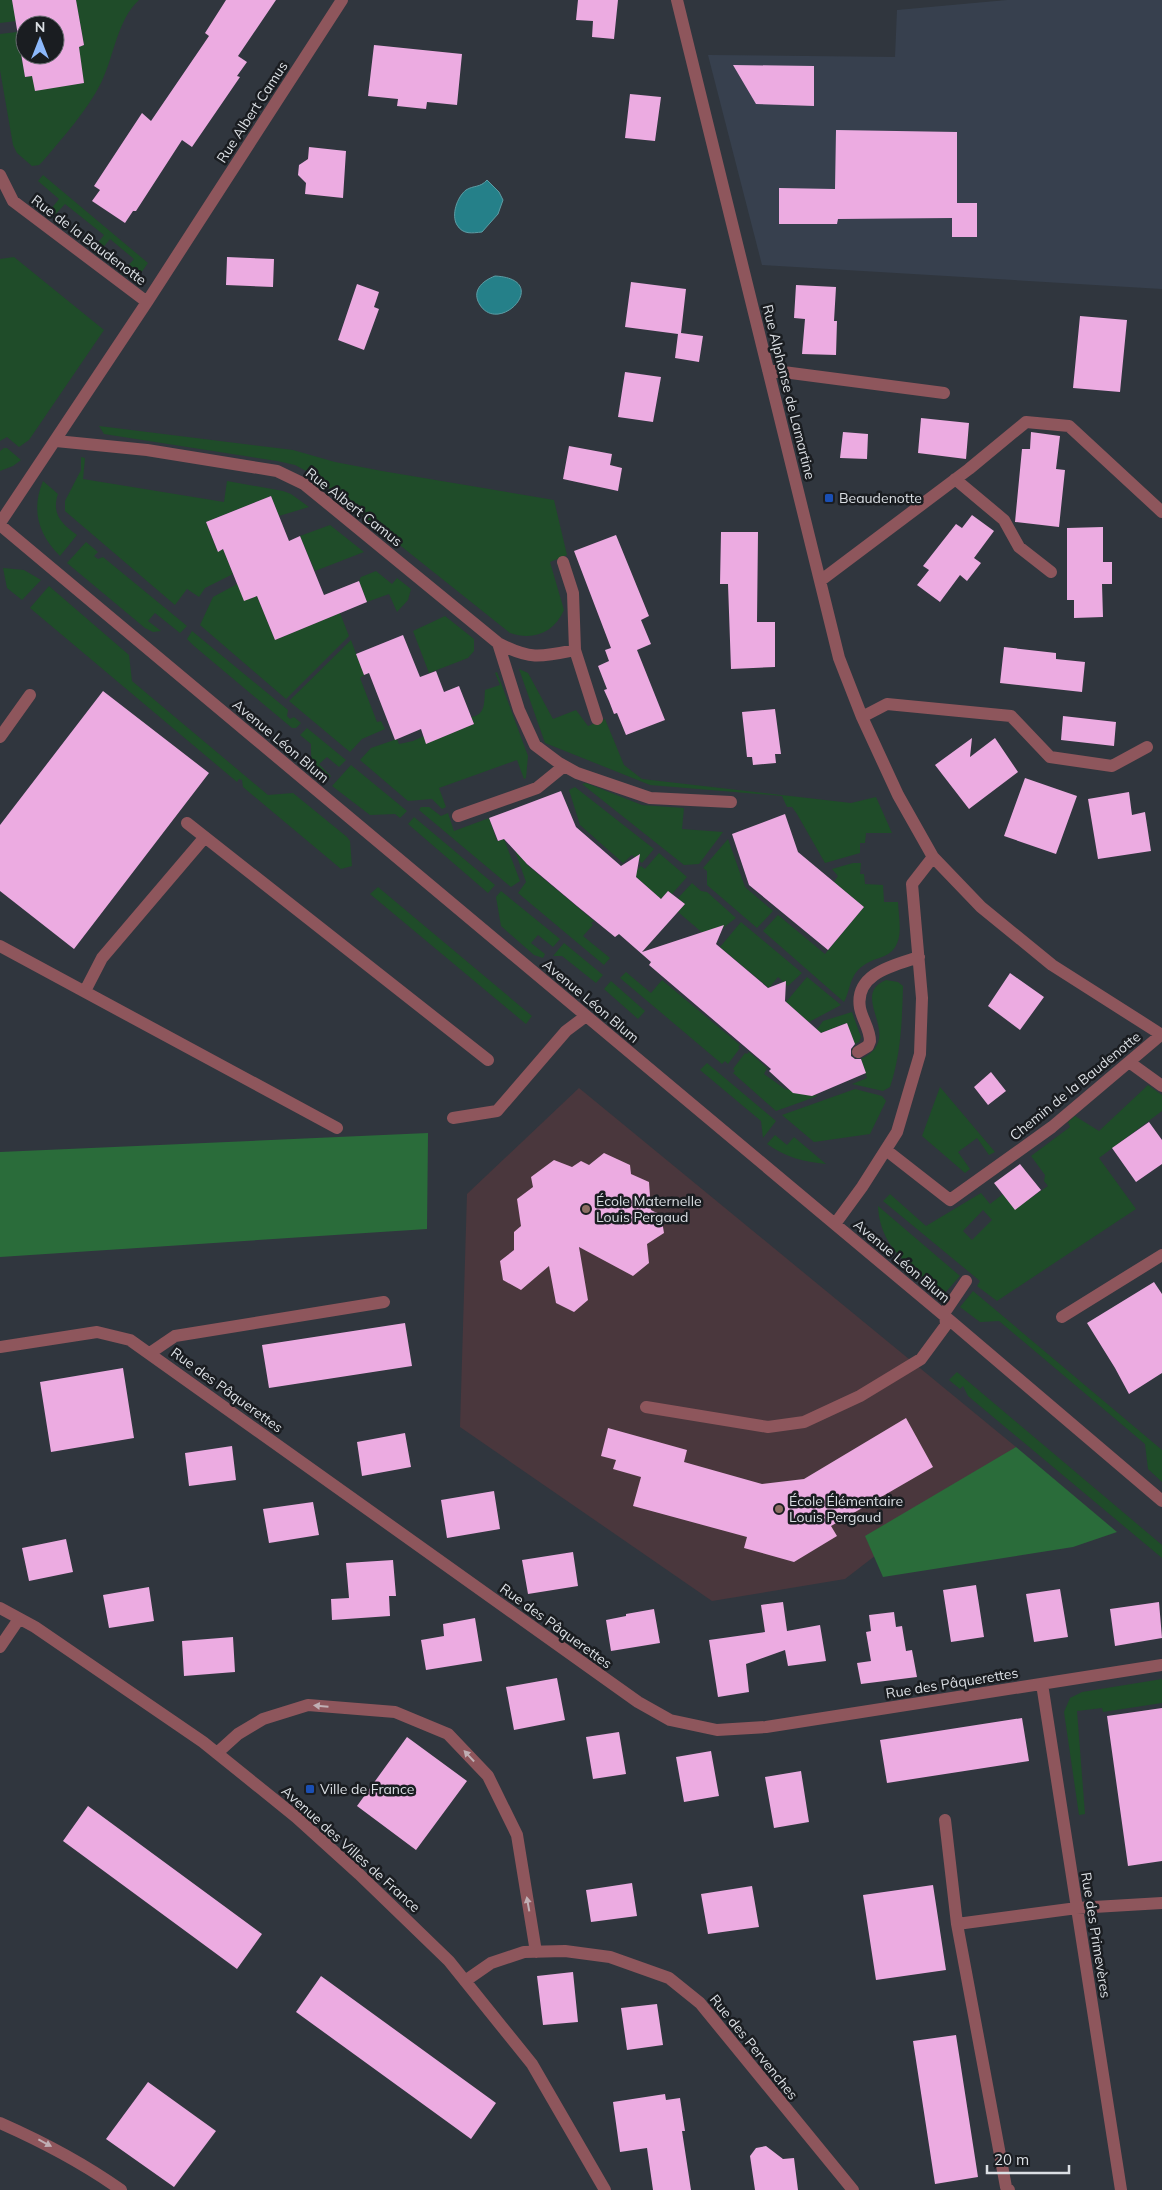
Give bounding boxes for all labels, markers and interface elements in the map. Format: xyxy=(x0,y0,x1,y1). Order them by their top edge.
north arrow xyxy=(15,15,65,65)
text: N xyxy=(35,18,45,36)
street label: Rue Albert Camus xyxy=(212,58,292,166)
street label: Rue de la Baudenotte xyxy=(28,191,150,289)
street label: Rue Alphonse de Lamartine xyxy=(759,303,819,481)
street label: Rue Albert Camus xyxy=(302,464,406,550)
place label: Beaudenotte xyxy=(839,489,922,507)
marker: Beaudenotte xyxy=(823,492,835,504)
street label: Avenue Léon Blum xyxy=(229,695,333,787)
street label: Avenue Léon Blum xyxy=(539,955,643,1047)
street label: Chemin de la Baudenotte xyxy=(1006,1028,1144,1144)
place label: École Maternelle Louis Pergaud xyxy=(596,1192,702,1226)
marker: École Maternelle Louis Pergaud xyxy=(580,1203,592,1215)
street label: Avenue Léon Blum xyxy=(850,1215,954,1307)
street label: Rue des Pâquerettes xyxy=(168,1343,287,1437)
place label: École Élémentaire Louis Pergaud xyxy=(789,1492,903,1526)
marker: École Élémentaire Louis Pergaud xyxy=(773,1503,785,1515)
street label: Rue des Pâquerettes xyxy=(497,1579,616,1673)
street label: Rue des Pâquerettes xyxy=(884,1664,1020,1702)
one-way arrow xyxy=(313,1702,329,1710)
one-way arrow xyxy=(463,1751,475,1763)
place label: Ville de France xyxy=(320,1780,414,1798)
street label: Avenue des Villes de France xyxy=(278,1782,424,1916)
marker: Ville de France xyxy=(304,1783,316,1795)
street label: Rue des Primevères xyxy=(1077,1871,1115,1999)
one-way arrow xyxy=(524,1895,532,1911)
street label: Rue des Pervenches xyxy=(706,1991,802,2103)
one-way arrow xyxy=(37,2139,52,2147)
scale bar xyxy=(987,2142,1070,2174)
text: 20 m xyxy=(994,2150,1029,2169)

